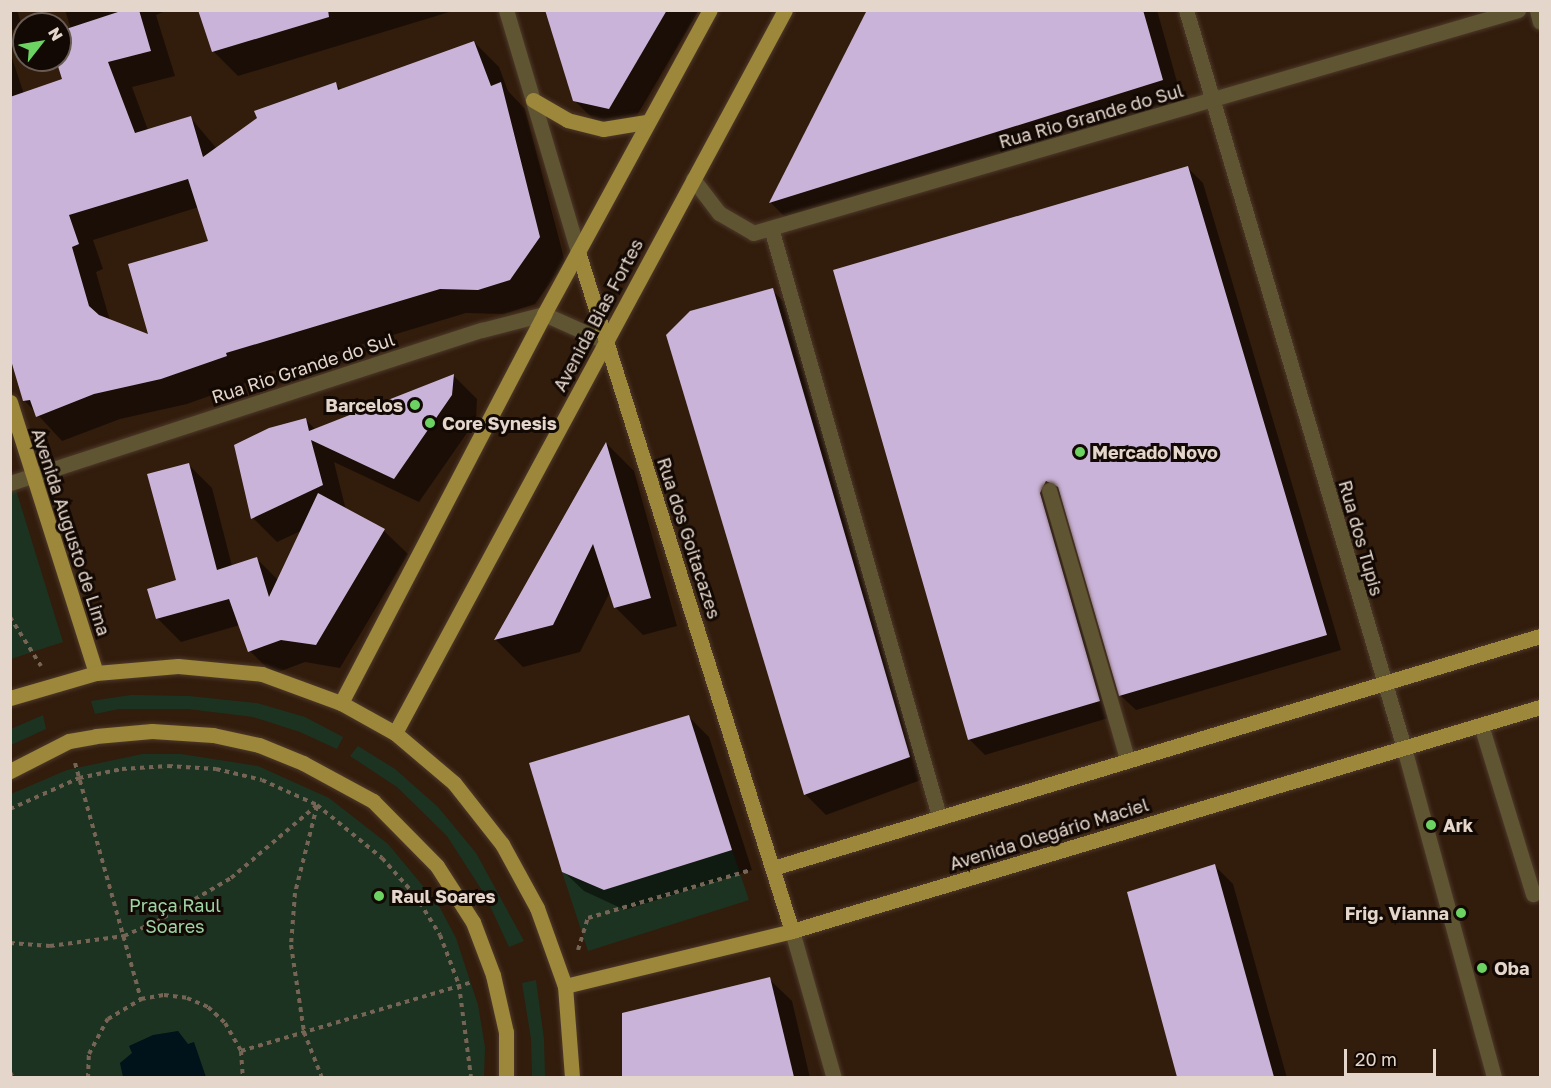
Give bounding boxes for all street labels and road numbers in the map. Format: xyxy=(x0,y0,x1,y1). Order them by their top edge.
street label: Rua Rio Grande do Sul xyxy=(996,79,1186,153)
street label: Avenida Bias Fortes xyxy=(549,235,647,395)
street label: Rua Rio Grande do Sul xyxy=(209,328,397,408)
street label: Avenida Augusto de Lima xyxy=(27,426,115,638)
street label: Rua dos Goitacazes xyxy=(653,455,725,621)
street label: Rua dos Tupis xyxy=(1334,478,1388,598)
street label: Avenida Olegário Maciel xyxy=(947,793,1151,875)

